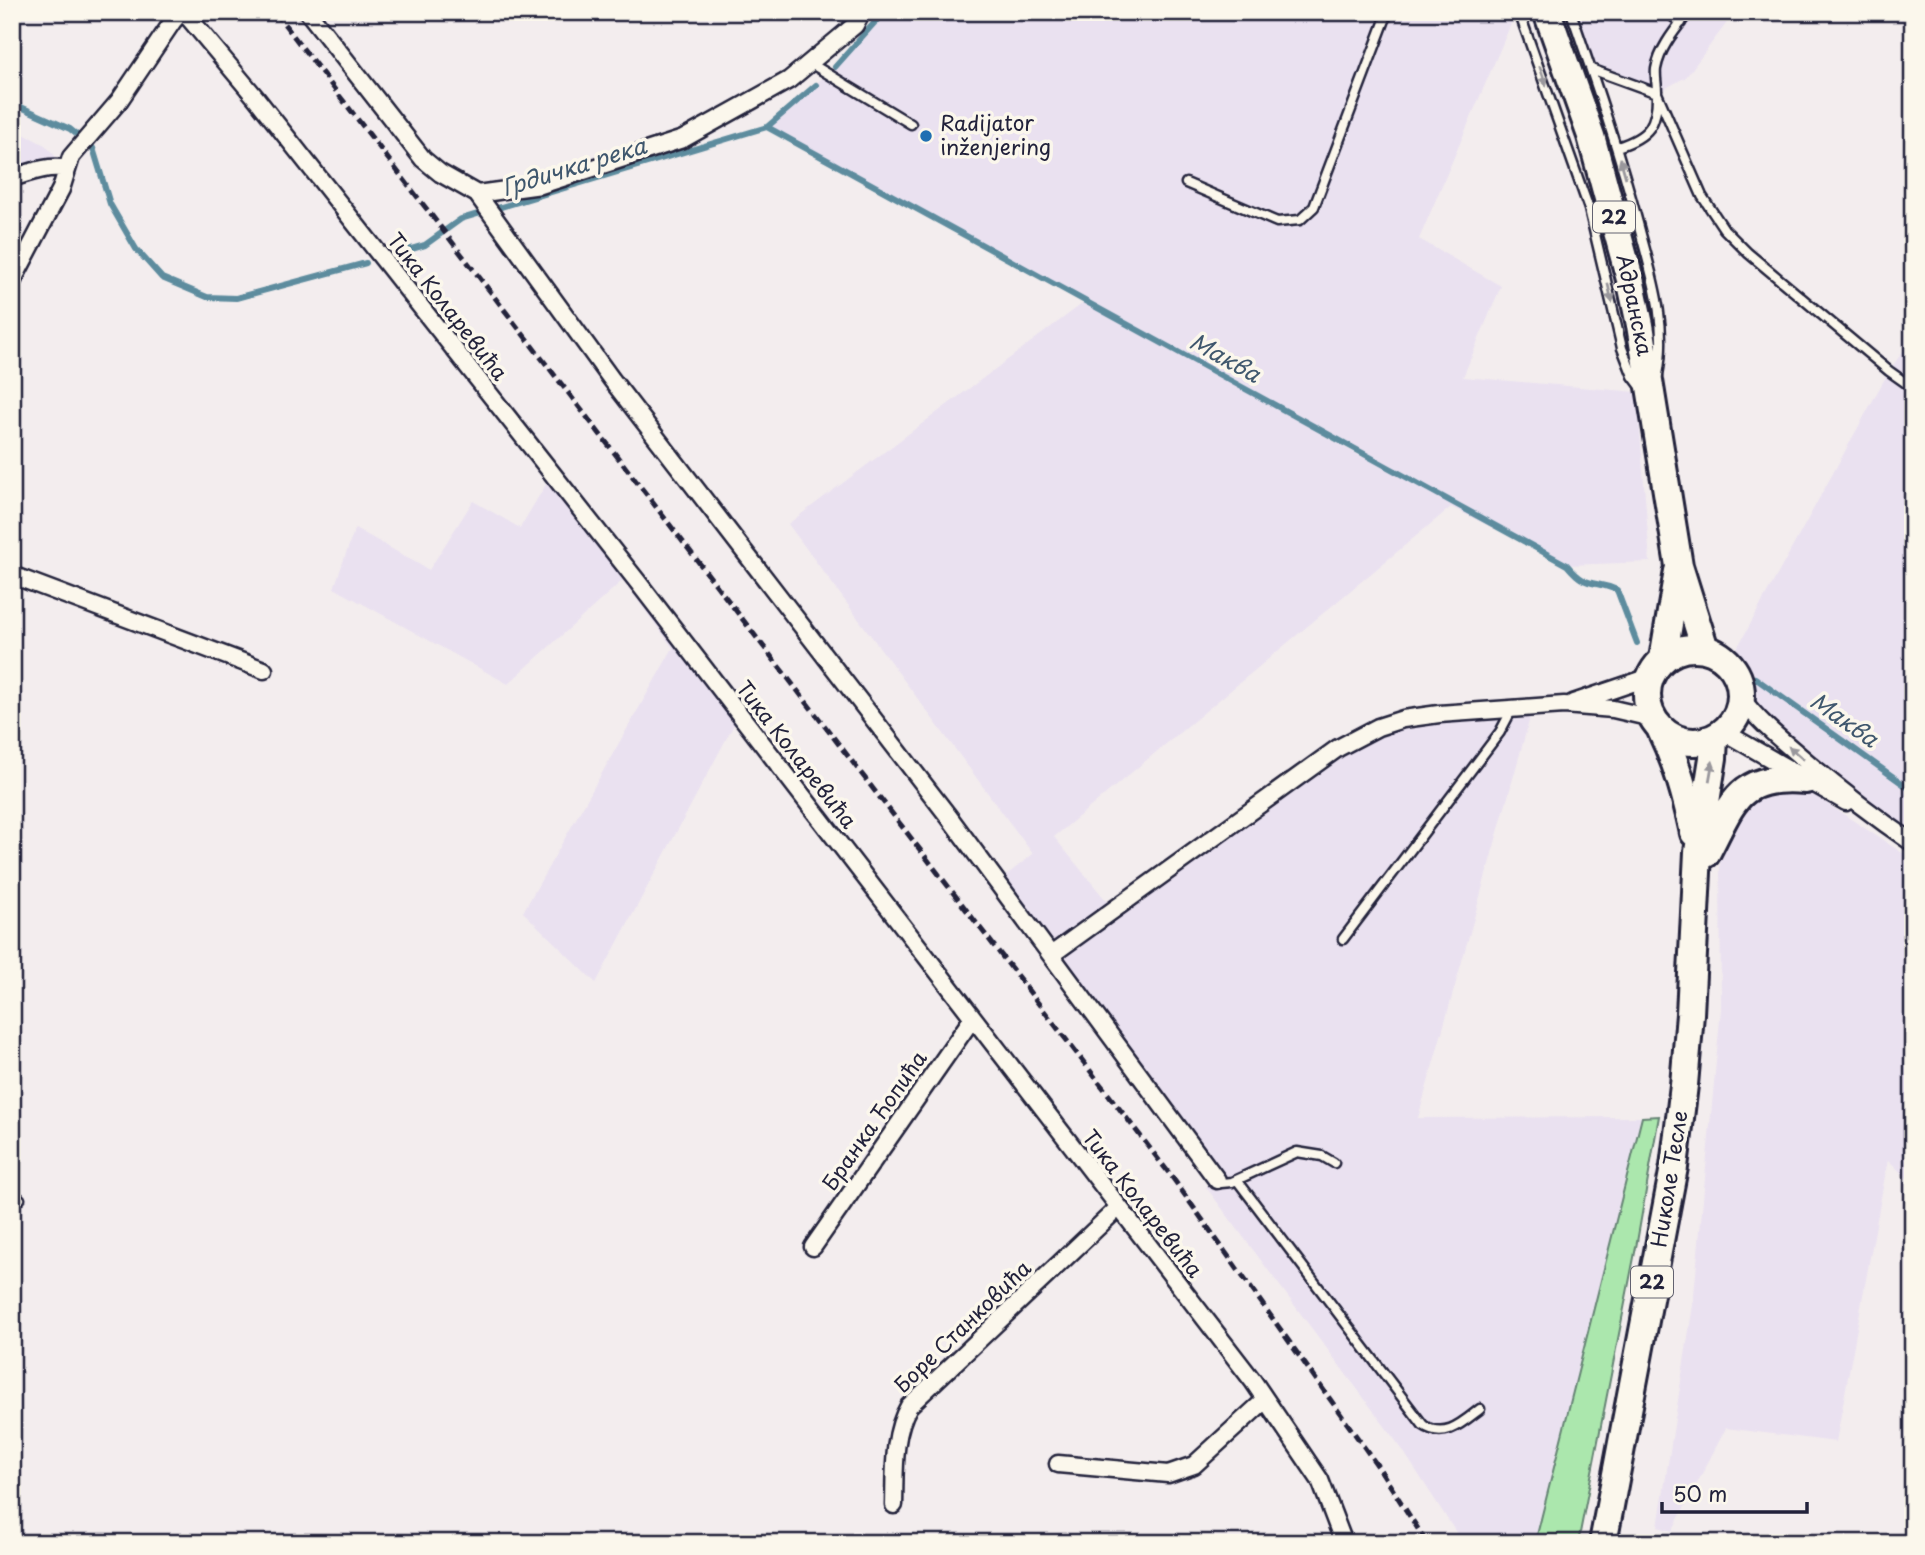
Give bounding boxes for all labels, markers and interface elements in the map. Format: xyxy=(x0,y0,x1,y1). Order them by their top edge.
one-way arrow xyxy=(1538,66,1549,87)
place label: Radijator inženjering xyxy=(940,106,1051,162)
water label: Грдичка река xyxy=(497,127,651,204)
marker: Radijator inženjering xyxy=(918,128,934,144)
one-way arrow xyxy=(1618,157,1628,178)
road number: 22 xyxy=(1593,202,1635,232)
street label: Тика Коларевића xyxy=(381,225,517,387)
street label: Адранска xyxy=(1610,251,1662,358)
one-way arrow xyxy=(1604,283,1615,305)
water label: Маква xyxy=(1184,323,1268,391)
street label: Тика Коларевића xyxy=(730,673,866,835)
water label: Маква xyxy=(1804,683,1887,755)
one-way arrow xyxy=(1787,745,1805,761)
one-way arrow xyxy=(1706,760,1717,782)
street label: Бранка Ћопића xyxy=(813,1043,934,1196)
street label: Николе Тесле xyxy=(1641,1108,1695,1249)
street label: Тика Коларевића xyxy=(1076,1122,1212,1284)
street label: Боре Станковића xyxy=(886,1251,1038,1399)
road number: 22 xyxy=(1631,1266,1673,1298)
scale bar xyxy=(1662,1471,1808,1515)
text: 50 m xyxy=(1673,1477,1727,1509)

